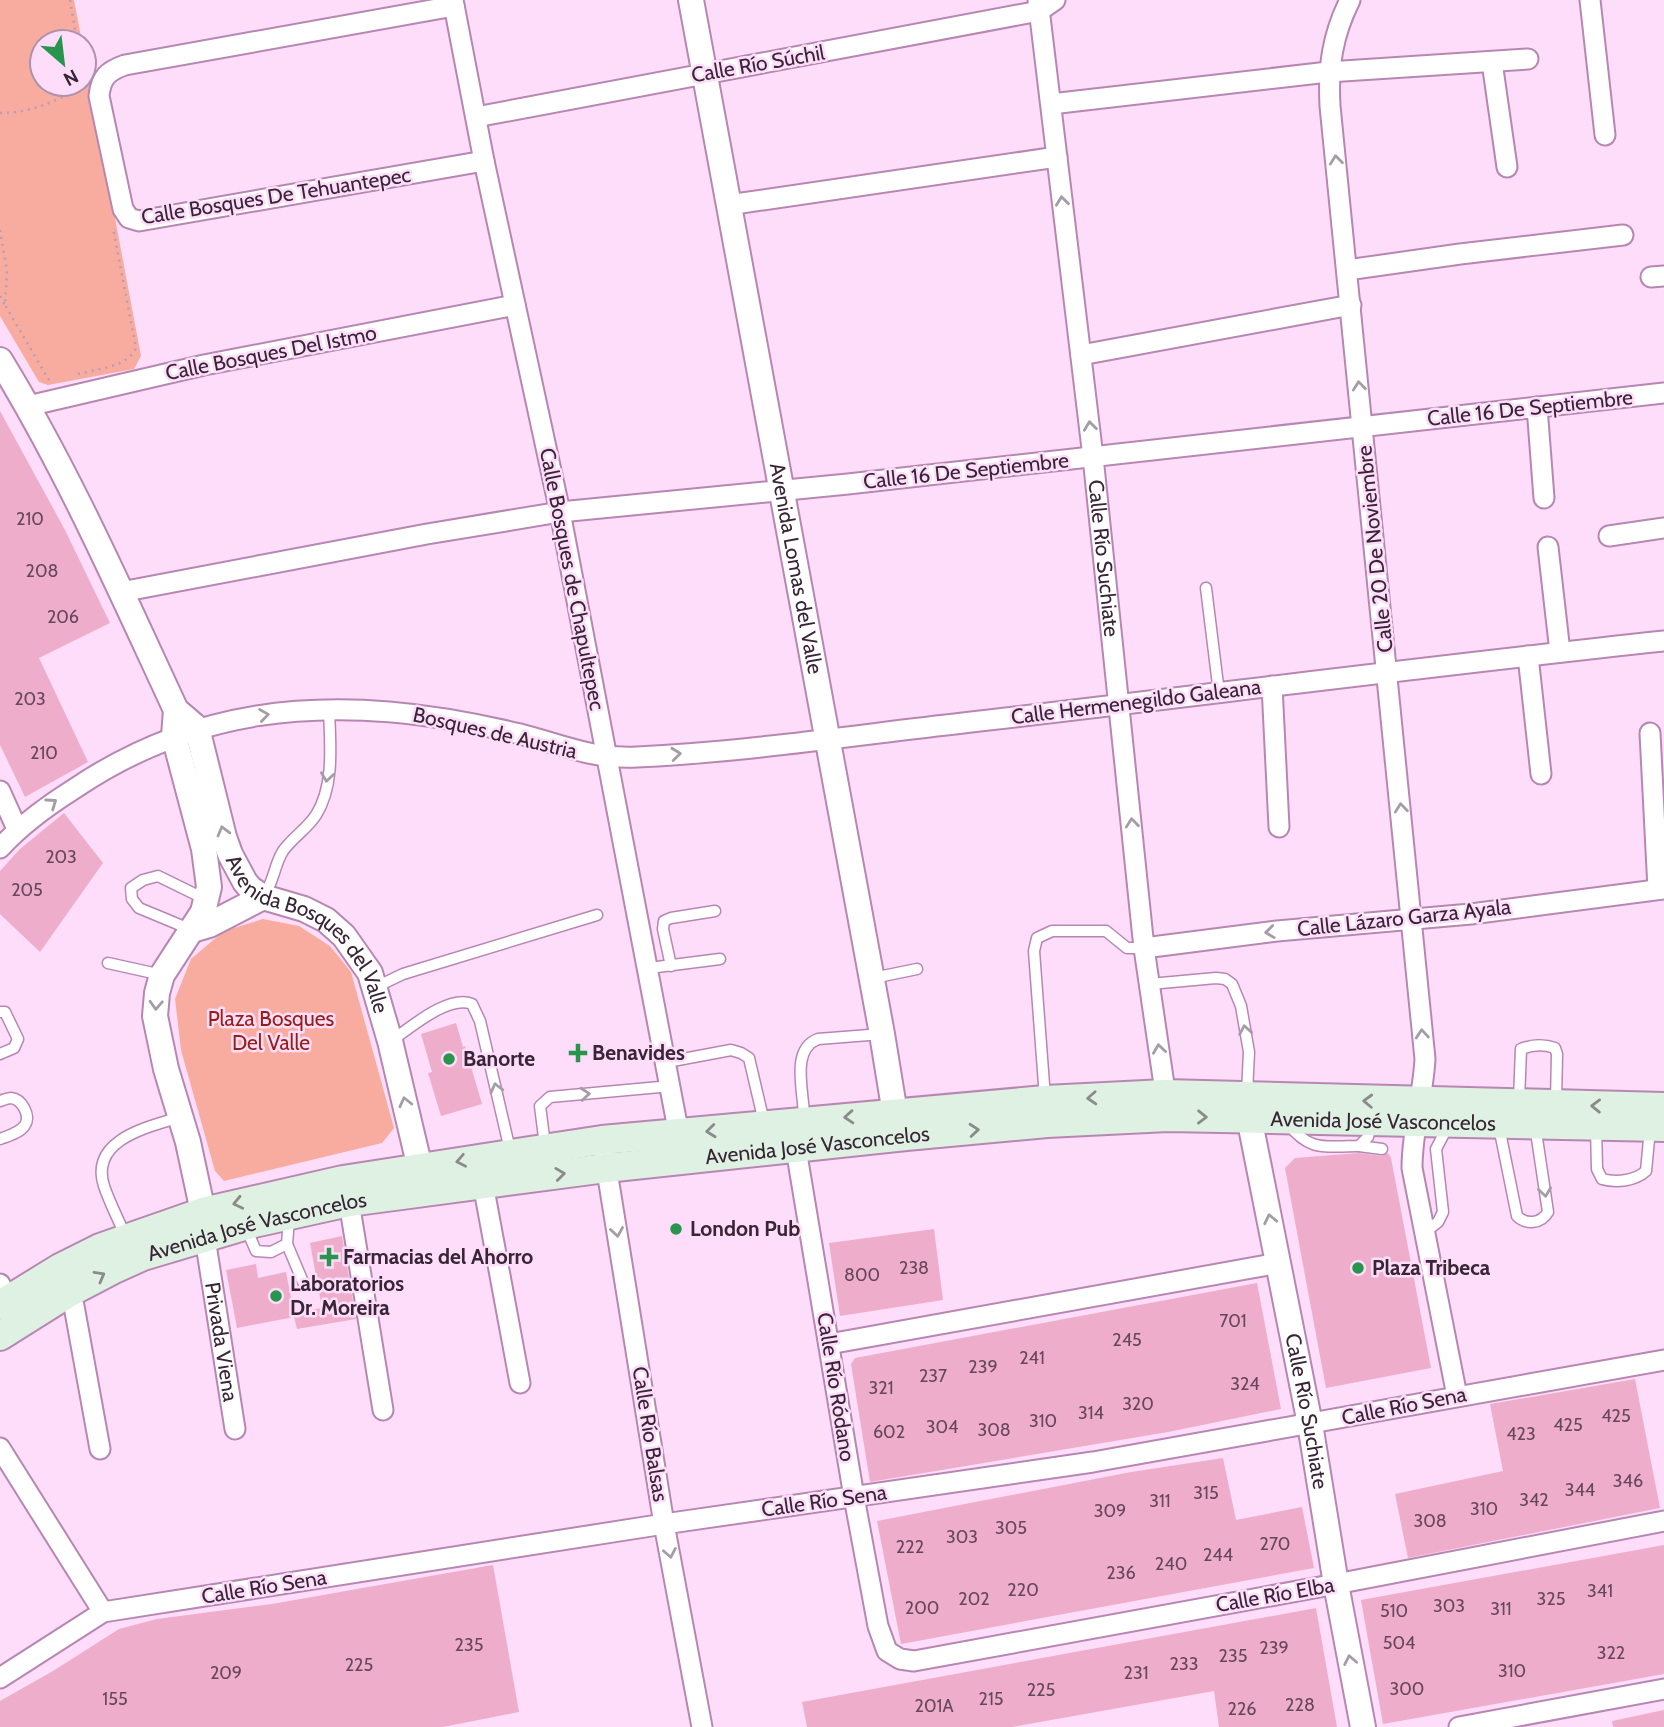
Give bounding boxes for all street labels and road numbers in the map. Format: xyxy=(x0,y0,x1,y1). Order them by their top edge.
street label: Calle Río Súchil xyxy=(689,39,827,88)
street label: Calle Bosques De Tehuantepec xyxy=(139,162,413,229)
street label: Calle Bosques Del Istmo xyxy=(163,320,379,385)
street label: Calle 16 De Septiembre xyxy=(1426,384,1634,431)
street label: Calle 20 De Noviembre xyxy=(1351,444,1398,654)
street label: Calle Bosques de Chapultepec xyxy=(535,446,610,712)
street label: Calle 16 De Septiembre xyxy=(862,447,1070,494)
street label: Avenida Lomas del Valle xyxy=(765,461,828,676)
street label: Calle Río Suchiate xyxy=(1083,478,1125,638)
street label: Calle Hermenegildo Galeana xyxy=(1010,674,1262,729)
street label: Bosques de Austria xyxy=(411,702,579,764)
street label: Avenida Bosques del Valle xyxy=(221,850,394,1016)
street label: Calle Lázaro Garza Ayala xyxy=(1296,894,1512,941)
street label: Avenida José Vasconcelos xyxy=(1270,1106,1496,1136)
street label: Avenida José Vasconcelos xyxy=(704,1121,931,1169)
street label: Avenida José Vasconcelos xyxy=(144,1187,368,1266)
street label: Privada Viena xyxy=(200,1280,243,1403)
street label: Calle Río Ródano xyxy=(812,1311,861,1463)
street label: Calle Río Suchiate xyxy=(1280,1331,1333,1491)
street label: Calle Río Balsas xyxy=(627,1365,674,1504)
street label: Calle Río Sena xyxy=(1339,1381,1468,1430)
street label: Calle Río Sena xyxy=(760,1479,888,1522)
street label: Calle Río Sena xyxy=(200,1564,328,1609)
street label: Calle Río Elba xyxy=(1214,1572,1336,1617)

